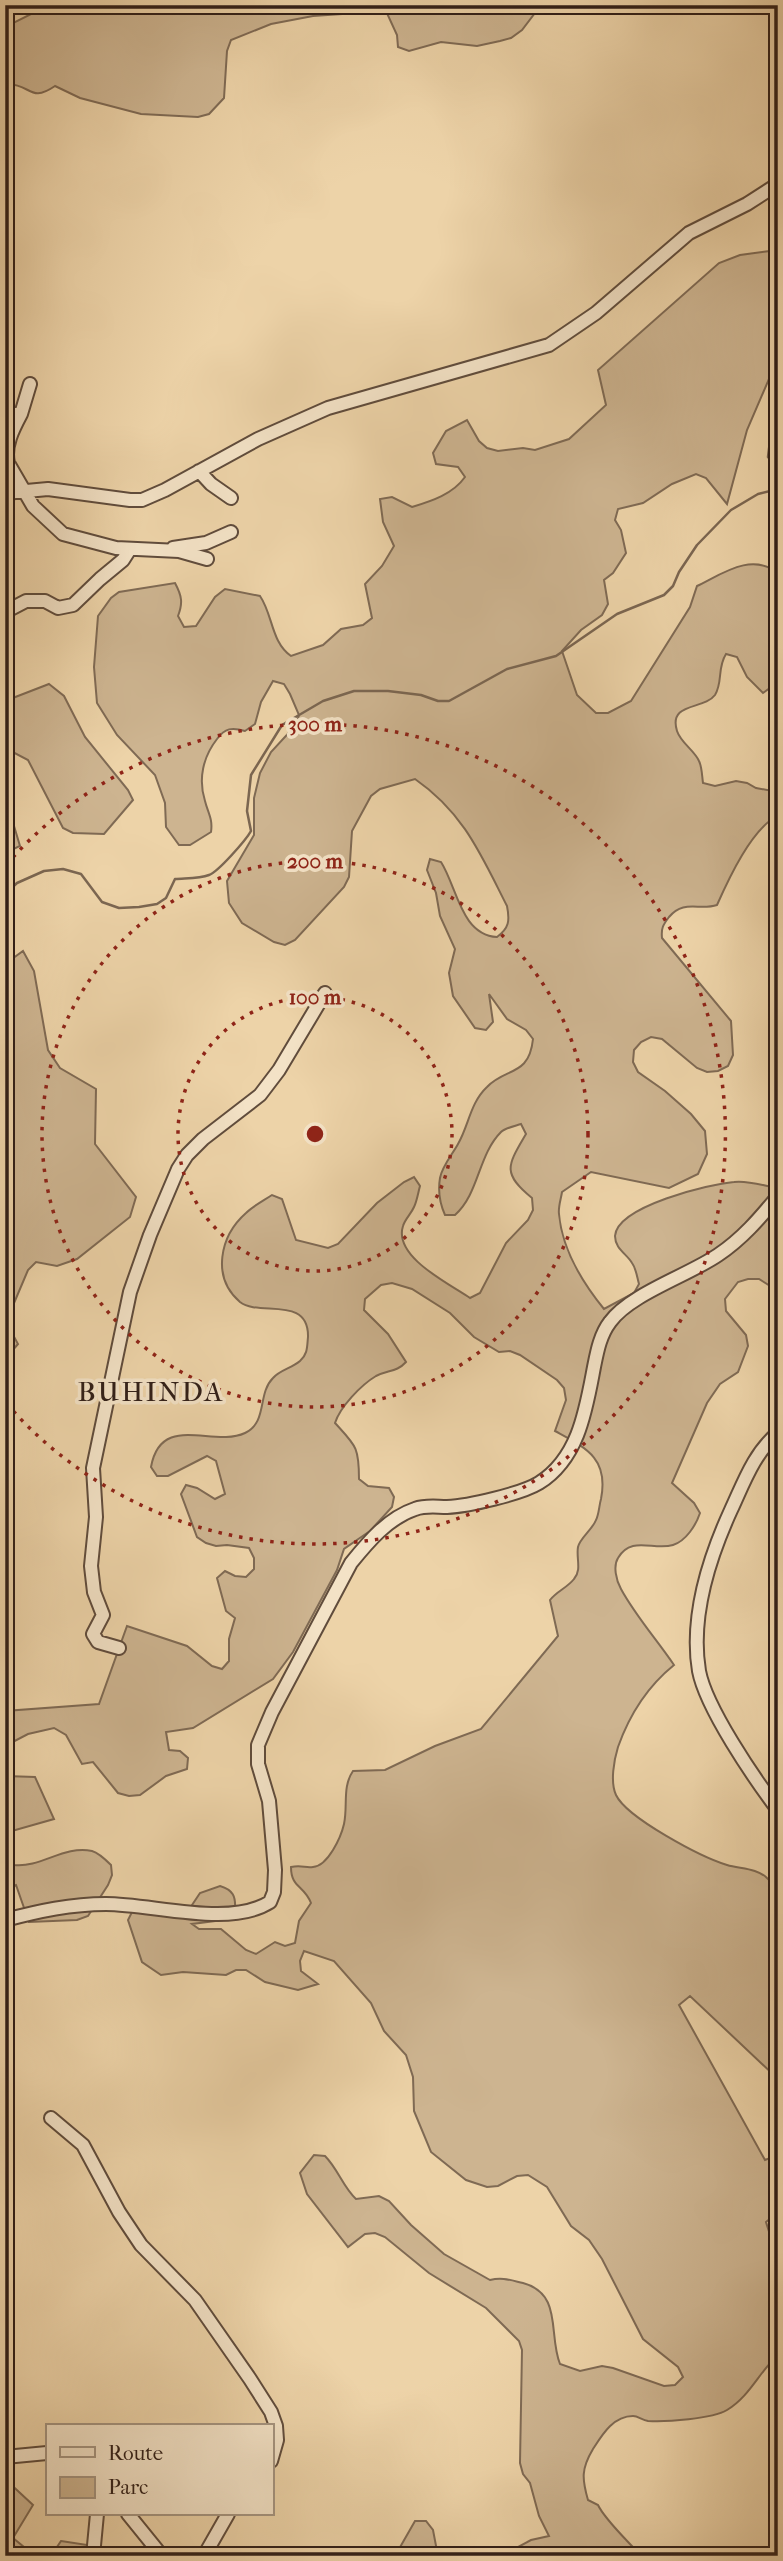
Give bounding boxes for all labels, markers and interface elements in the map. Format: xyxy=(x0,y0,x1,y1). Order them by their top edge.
text: 300 m xyxy=(288,712,342,736)
text: 200 m xyxy=(287,849,344,873)
text: 100 m xyxy=(289,985,342,1009)
centre of rings xyxy=(303,1122,327,1146)
district label: BUHINDA xyxy=(78,1375,224,1408)
legend xyxy=(46,2424,273,2516)
text: Route xyxy=(108,2441,163,2465)
text: Parc xyxy=(108,2475,148,2499)

